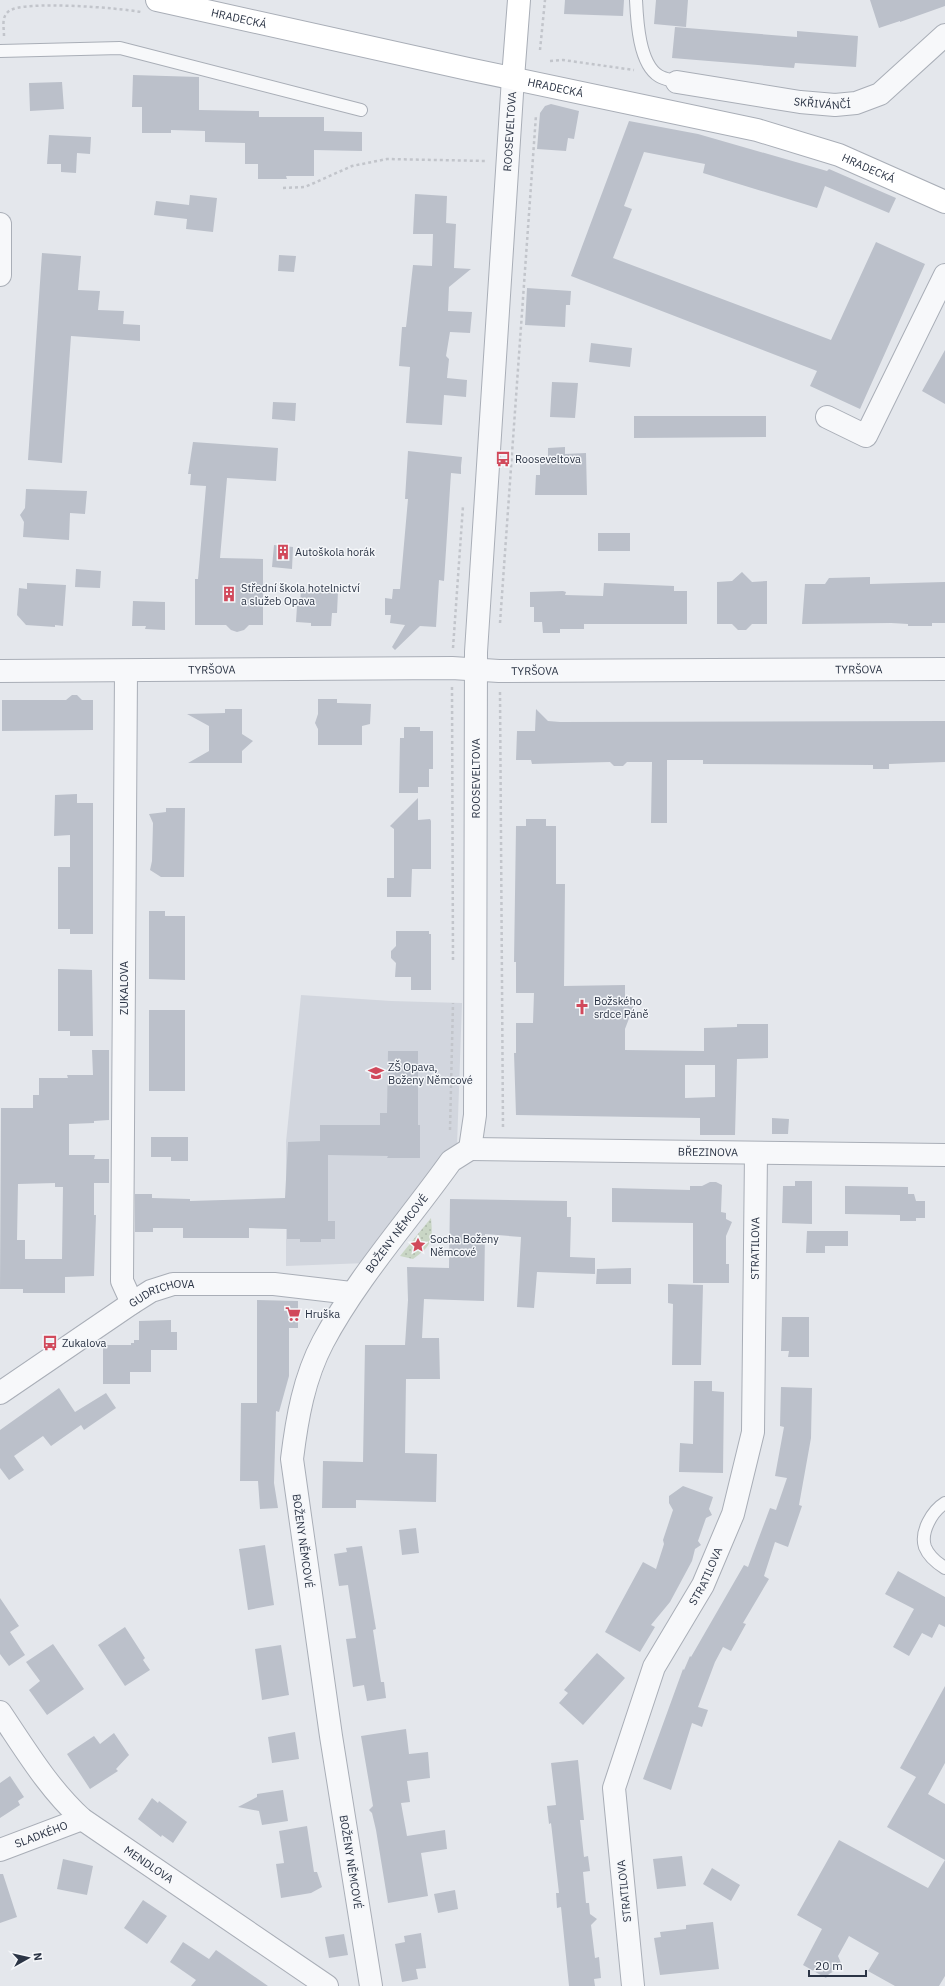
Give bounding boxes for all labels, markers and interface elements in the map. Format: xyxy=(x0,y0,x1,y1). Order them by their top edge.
street label: HRADECKÁ xyxy=(210,5,268,31)
street label: HRADECKÁ xyxy=(526,75,585,100)
street label: ROOSEVELTOVA xyxy=(500,91,519,172)
street label: SKŘIVÁNČÍ xyxy=(793,94,851,112)
street label: HRADECKÁ xyxy=(840,150,897,186)
bus stop icon: Rooseveltova xyxy=(494,450,512,468)
place label: Rooseveltova xyxy=(515,452,581,466)
building icon: Autoškola horák xyxy=(274,543,292,561)
place label: Autoškola horák xyxy=(295,545,375,559)
place label: Střední škola hotelnictví a služeb Opava xyxy=(241,581,360,608)
building icon: Střední škola hotelnictví a služeb Opava xyxy=(220,585,238,603)
street label: TYRŠOVA xyxy=(188,662,236,677)
street label: TYRŠOVA xyxy=(835,662,883,676)
street label: TYRŠOVA xyxy=(511,664,559,678)
street label: ROOSEVELTOVA xyxy=(469,738,483,818)
street label: ZUKALOVA xyxy=(117,961,131,1015)
place label: Božského srdce Páně xyxy=(594,994,649,1021)
church icon: Božského srdce Páně xyxy=(573,998,591,1016)
place label: ZŠ Opava, Boženy Němcové xyxy=(388,1060,473,1087)
school or university icon: ZŠ Opava, Boženy Němcové xyxy=(367,1064,385,1082)
street label: BŘEZINOVA xyxy=(678,1145,738,1159)
street label: BOŽENY NĚMCOVÉ xyxy=(362,1191,431,1275)
street label: STRATILOVA xyxy=(748,1217,762,1280)
place label: Socha Boženy Němcové xyxy=(430,1232,499,1259)
place icon: Socha Boženy Němcové xyxy=(409,1236,427,1254)
street label: GUDRICHOVA xyxy=(126,1277,194,1310)
supermarket icon: Hruška xyxy=(284,1305,302,1323)
place label: Hruška xyxy=(305,1307,340,1321)
bus stop icon: Zukalova xyxy=(41,1334,59,1352)
place label: Zukalova xyxy=(62,1336,107,1350)
street label: BOŽENY NĚMCOVÉ xyxy=(289,1493,317,1589)
street label: STRATILOVA xyxy=(686,1545,725,1608)
street label: BOŽENY NĚMCOVÉ xyxy=(337,1814,365,1910)
street label: SLADKÉHO xyxy=(13,1818,70,1851)
street label: MENDLOVA xyxy=(121,1843,176,1886)
street label: STRATILOVA xyxy=(614,1859,634,1923)
north arrow xyxy=(8,1938,48,1978)
text: N xyxy=(30,1952,45,1962)
scale bar xyxy=(809,1952,866,1978)
text: 20 m xyxy=(815,1958,843,1973)

